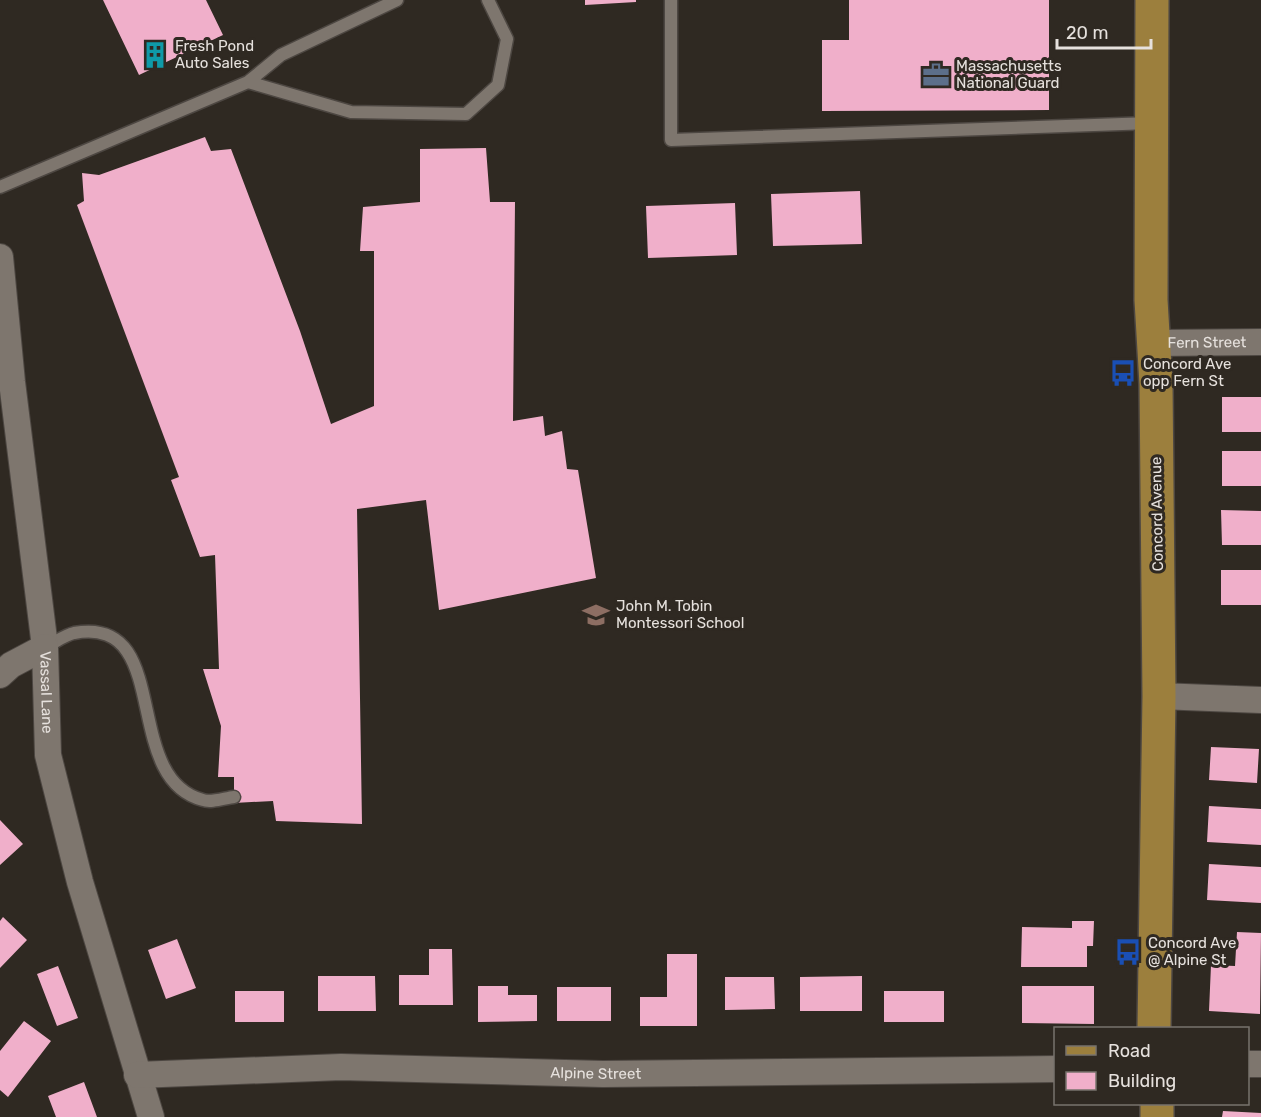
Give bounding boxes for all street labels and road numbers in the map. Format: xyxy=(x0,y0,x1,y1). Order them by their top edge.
street label: Fern Street xyxy=(1167,333,1247,352)
street label: Concord Avenue xyxy=(1147,456,1167,572)
street label: Vassal Lane xyxy=(36,651,56,734)
street label: Alpine Street xyxy=(550,1064,641,1083)

